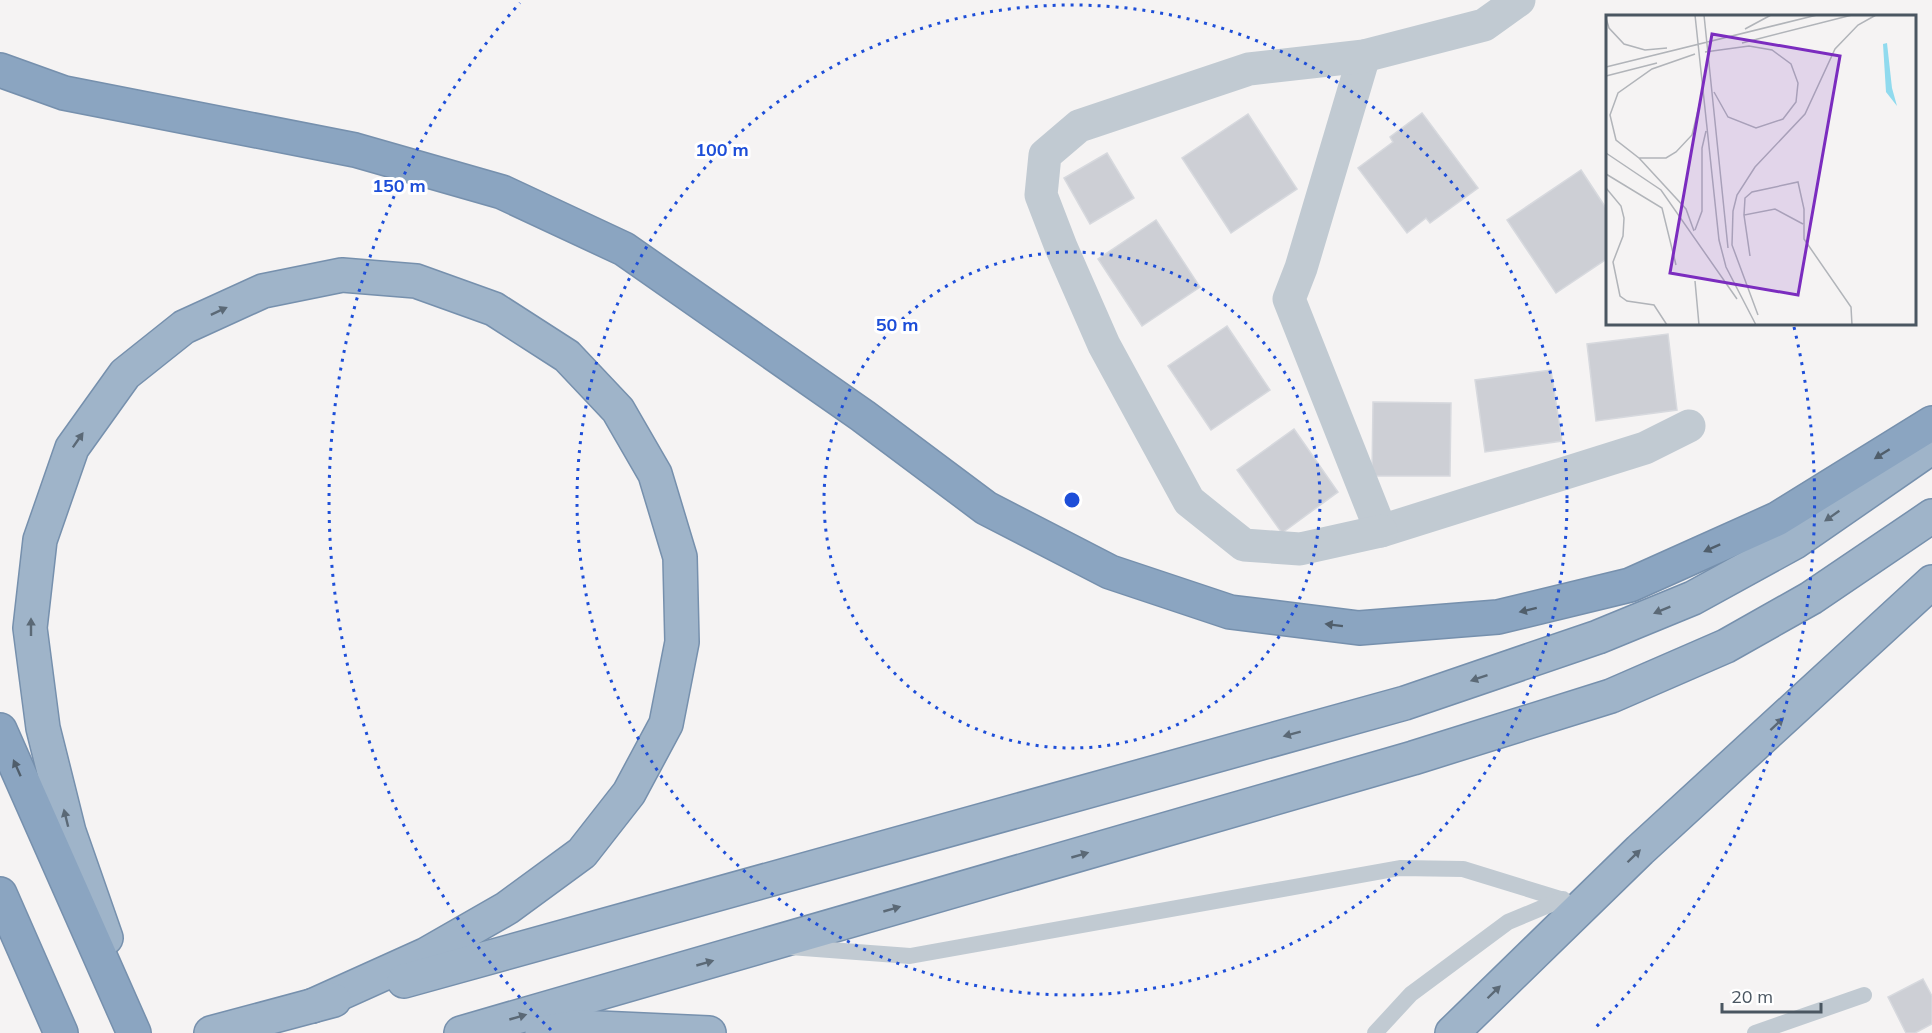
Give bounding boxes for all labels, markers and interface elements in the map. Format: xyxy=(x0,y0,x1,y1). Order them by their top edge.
inset map xyxy=(1606,15,1917,326)
text: 100 m xyxy=(695,138,749,161)
text: 150 m xyxy=(372,174,426,197)
one-way arrow xyxy=(210,306,228,316)
text: 50 m xyxy=(876,313,918,336)
one-way arrow xyxy=(72,433,84,449)
one-way arrow xyxy=(1874,449,1890,460)
centre of rings xyxy=(1062,490,1082,510)
one-way arrow xyxy=(1825,510,1841,522)
one-way arrow xyxy=(1703,544,1721,553)
one-way arrow xyxy=(1519,605,1537,615)
one-way arrow xyxy=(1653,606,1671,615)
one-way arrow xyxy=(26,618,36,637)
one-way arrow xyxy=(1325,620,1344,630)
one-way arrow xyxy=(1470,673,1488,683)
one-way arrow xyxy=(1770,717,1785,731)
one-way arrow xyxy=(1283,730,1301,739)
one-way arrow xyxy=(12,759,22,777)
one-way arrow xyxy=(60,809,70,828)
one-way arrow xyxy=(1071,849,1089,859)
one-way arrow xyxy=(1626,850,1640,864)
one-way arrow xyxy=(883,904,901,913)
one-way arrow xyxy=(696,958,714,967)
scale bar xyxy=(1722,976,1821,1014)
text: 20 m xyxy=(1731,985,1773,1008)
one-way arrow xyxy=(1487,986,1501,1000)
one-way arrow xyxy=(509,1012,527,1021)

